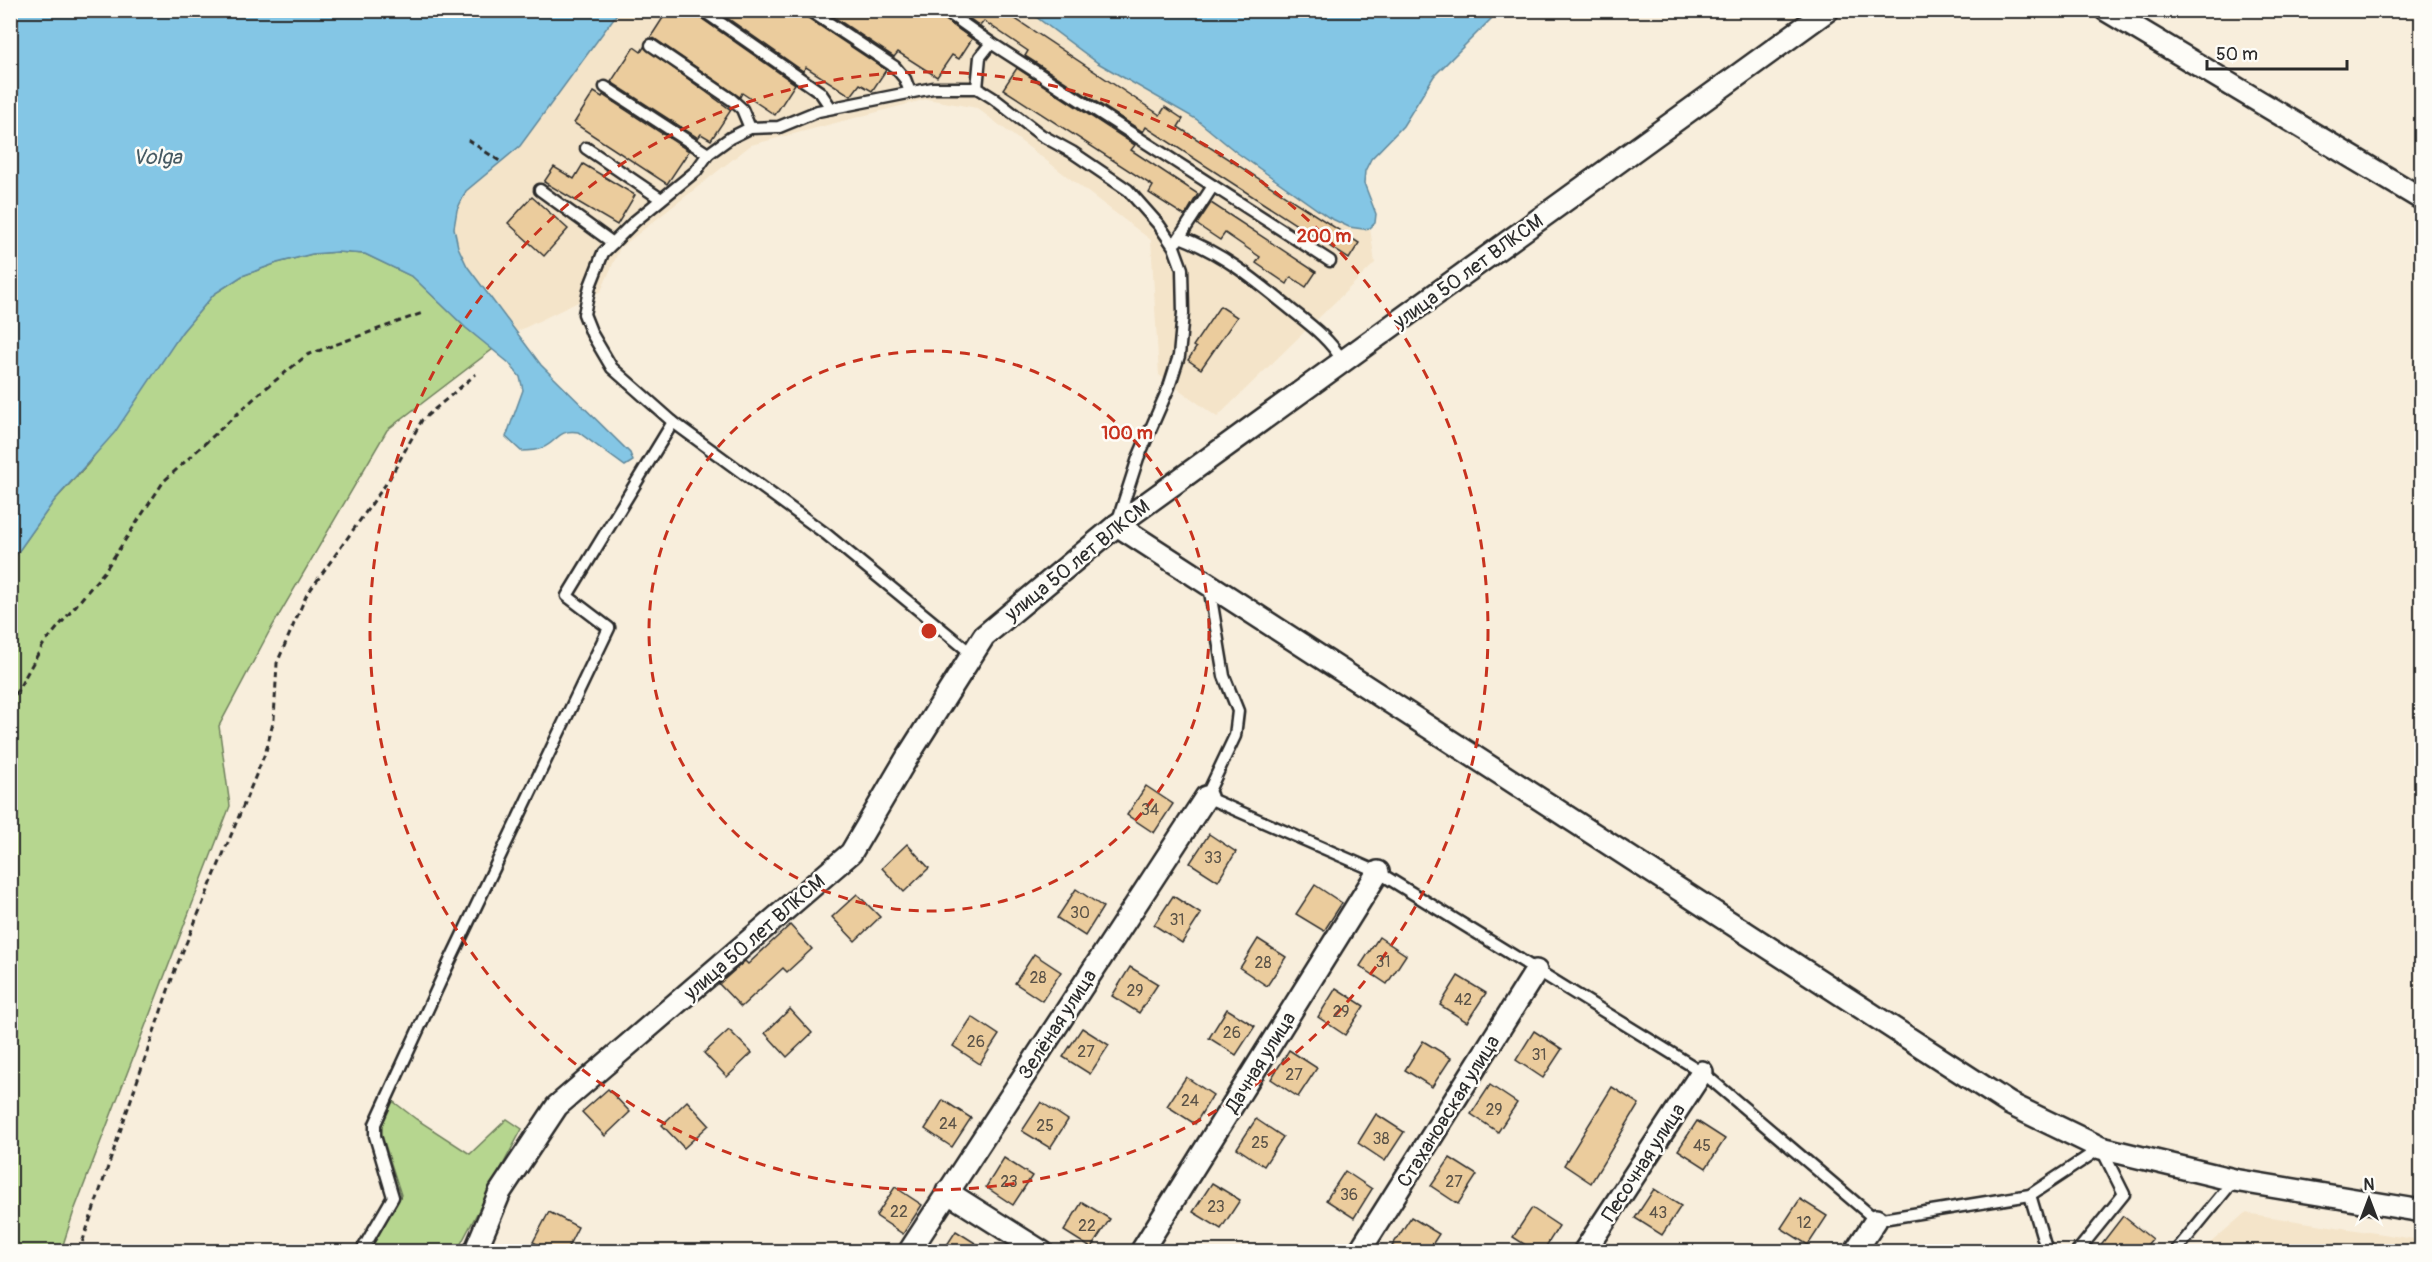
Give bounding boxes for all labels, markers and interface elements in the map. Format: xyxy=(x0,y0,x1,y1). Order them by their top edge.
scale bar xyxy=(2207,33,2346,71)
text: 50 m xyxy=(2216,43,2258,66)
water label: Volga xyxy=(132,144,183,171)
street label: улица 50 лет ВЛКСМ xyxy=(1388,209,1548,335)
text: 200 m xyxy=(1297,225,1351,248)
text: 100 m xyxy=(1101,422,1153,445)
street label: улица 50 лет ВЛКСМ xyxy=(999,494,1155,627)
centre of rings xyxy=(919,621,939,641)
house number: 34 xyxy=(1141,800,1159,820)
house number: 33 xyxy=(1204,848,1222,868)
street label: улица 50 лет ВЛКСМ xyxy=(678,869,830,1006)
house number: 30 xyxy=(1070,903,1090,923)
house number: 31 xyxy=(1169,910,1185,930)
house number: 31 xyxy=(1375,952,1391,972)
house number: 28 xyxy=(1254,953,1272,973)
street label: Зелёная улица xyxy=(1013,965,1102,1084)
house number: 28 xyxy=(1029,968,1047,988)
house number: 29 xyxy=(1126,981,1144,1001)
house number: 42 xyxy=(1454,990,1472,1010)
house number: 29 xyxy=(1332,1002,1350,1022)
street label: Дачная улица xyxy=(1219,1007,1301,1118)
house number: 26 xyxy=(1223,1023,1241,1043)
street label: Стахановская улица xyxy=(1391,1031,1505,1192)
house number: 26 xyxy=(967,1032,985,1052)
house number: 27 xyxy=(1077,1042,1095,1062)
house number: 31 xyxy=(1531,1045,1547,1065)
house number: 27 xyxy=(1285,1065,1303,1085)
house number: 24 xyxy=(1181,1091,1199,1111)
street label: Песочная улица xyxy=(1596,1099,1691,1226)
house number: 29 xyxy=(1485,1100,1503,1120)
house number: 24 xyxy=(939,1114,957,1134)
house number: 25 xyxy=(1036,1116,1054,1136)
house number: 38 xyxy=(1373,1129,1390,1149)
house number: 25 xyxy=(1251,1133,1269,1153)
house number: 45 xyxy=(1693,1136,1711,1156)
north arrow xyxy=(2339,1169,2399,1229)
house number: 23 xyxy=(1000,1172,1018,1192)
house number: 27 xyxy=(1445,1172,1463,1192)
text: N xyxy=(2364,1175,2375,1195)
house number: 36 xyxy=(1340,1185,1358,1205)
house number: 23 xyxy=(1207,1197,1225,1217)
house number: 22 xyxy=(890,1202,908,1222)
house number: 43 xyxy=(1649,1203,1667,1223)
house number: 12 xyxy=(1796,1213,1812,1233)
house number: 22 xyxy=(1078,1216,1096,1236)

